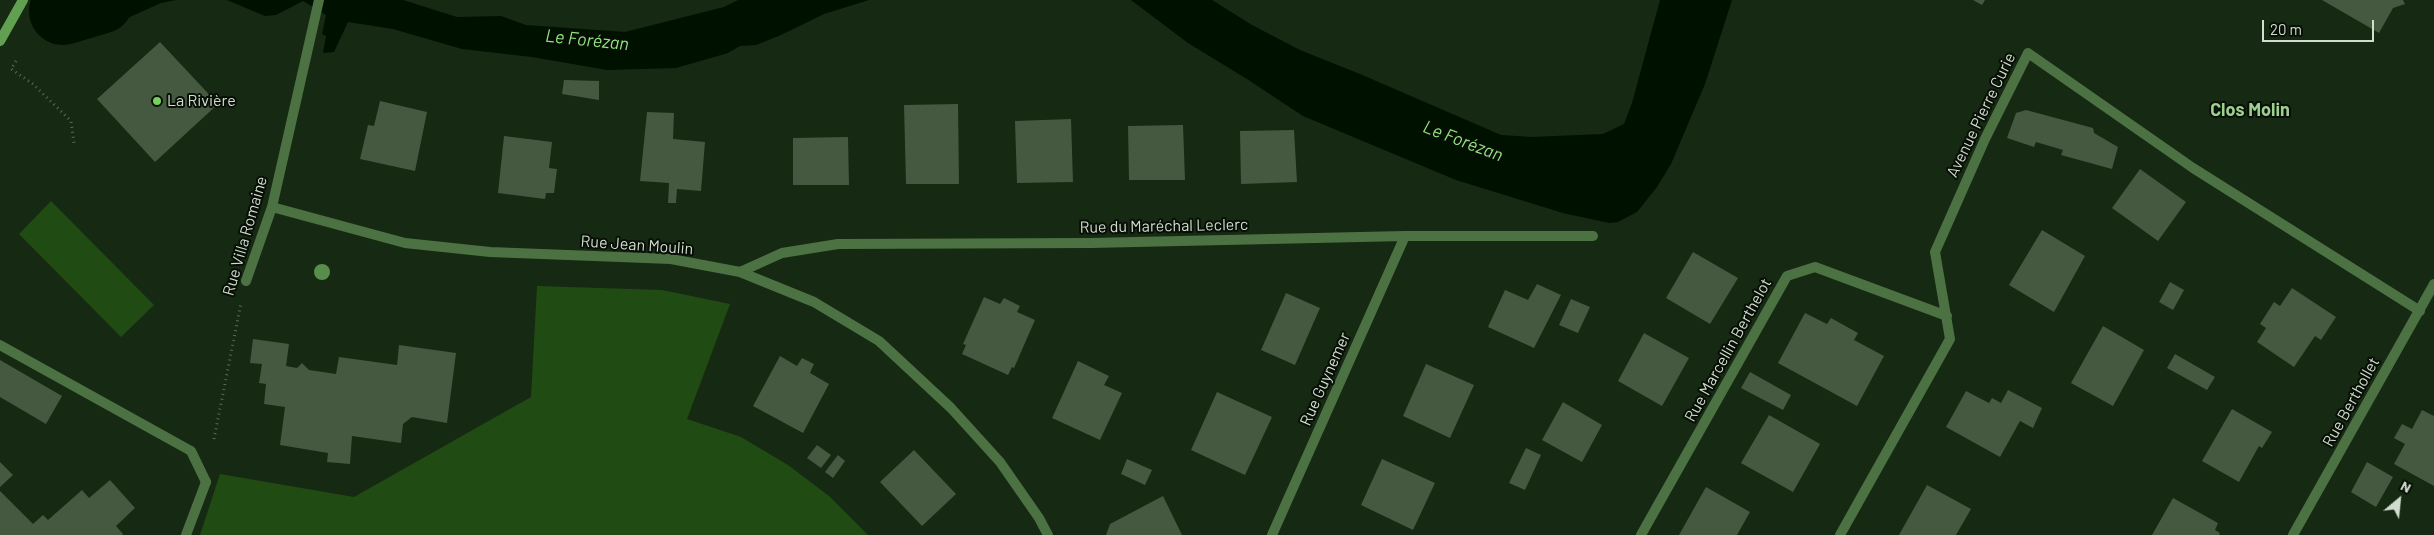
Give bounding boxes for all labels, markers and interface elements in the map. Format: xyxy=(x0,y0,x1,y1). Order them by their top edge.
scale bar xyxy=(2264,10,2376,42)
text: 20 m xyxy=(2270,20,2302,38)
water label: Le Forézan xyxy=(544,25,630,55)
street label: Avenue Pierre Curie xyxy=(1943,50,2019,180)
place label: La Rivière xyxy=(167,91,236,111)
marker: La Rivière xyxy=(151,95,163,107)
district label: Clos Molin xyxy=(2210,99,2290,121)
water label: Le Forézan xyxy=(1420,116,1506,166)
street label: Rue Villa Romaine xyxy=(219,174,271,298)
street label: Rue du Maréchal Leclerc xyxy=(1079,215,1249,237)
street label: Rue Jean Moulin xyxy=(580,231,694,259)
street label: Rue Marcellin Berthelot xyxy=(1681,275,1775,425)
street label: Rue Guynemer xyxy=(1296,329,1354,429)
street label: Rue Berthollet xyxy=(2319,354,2383,450)
north arrow xyxy=(2374,475,2424,525)
text: N xyxy=(2398,477,2414,496)

